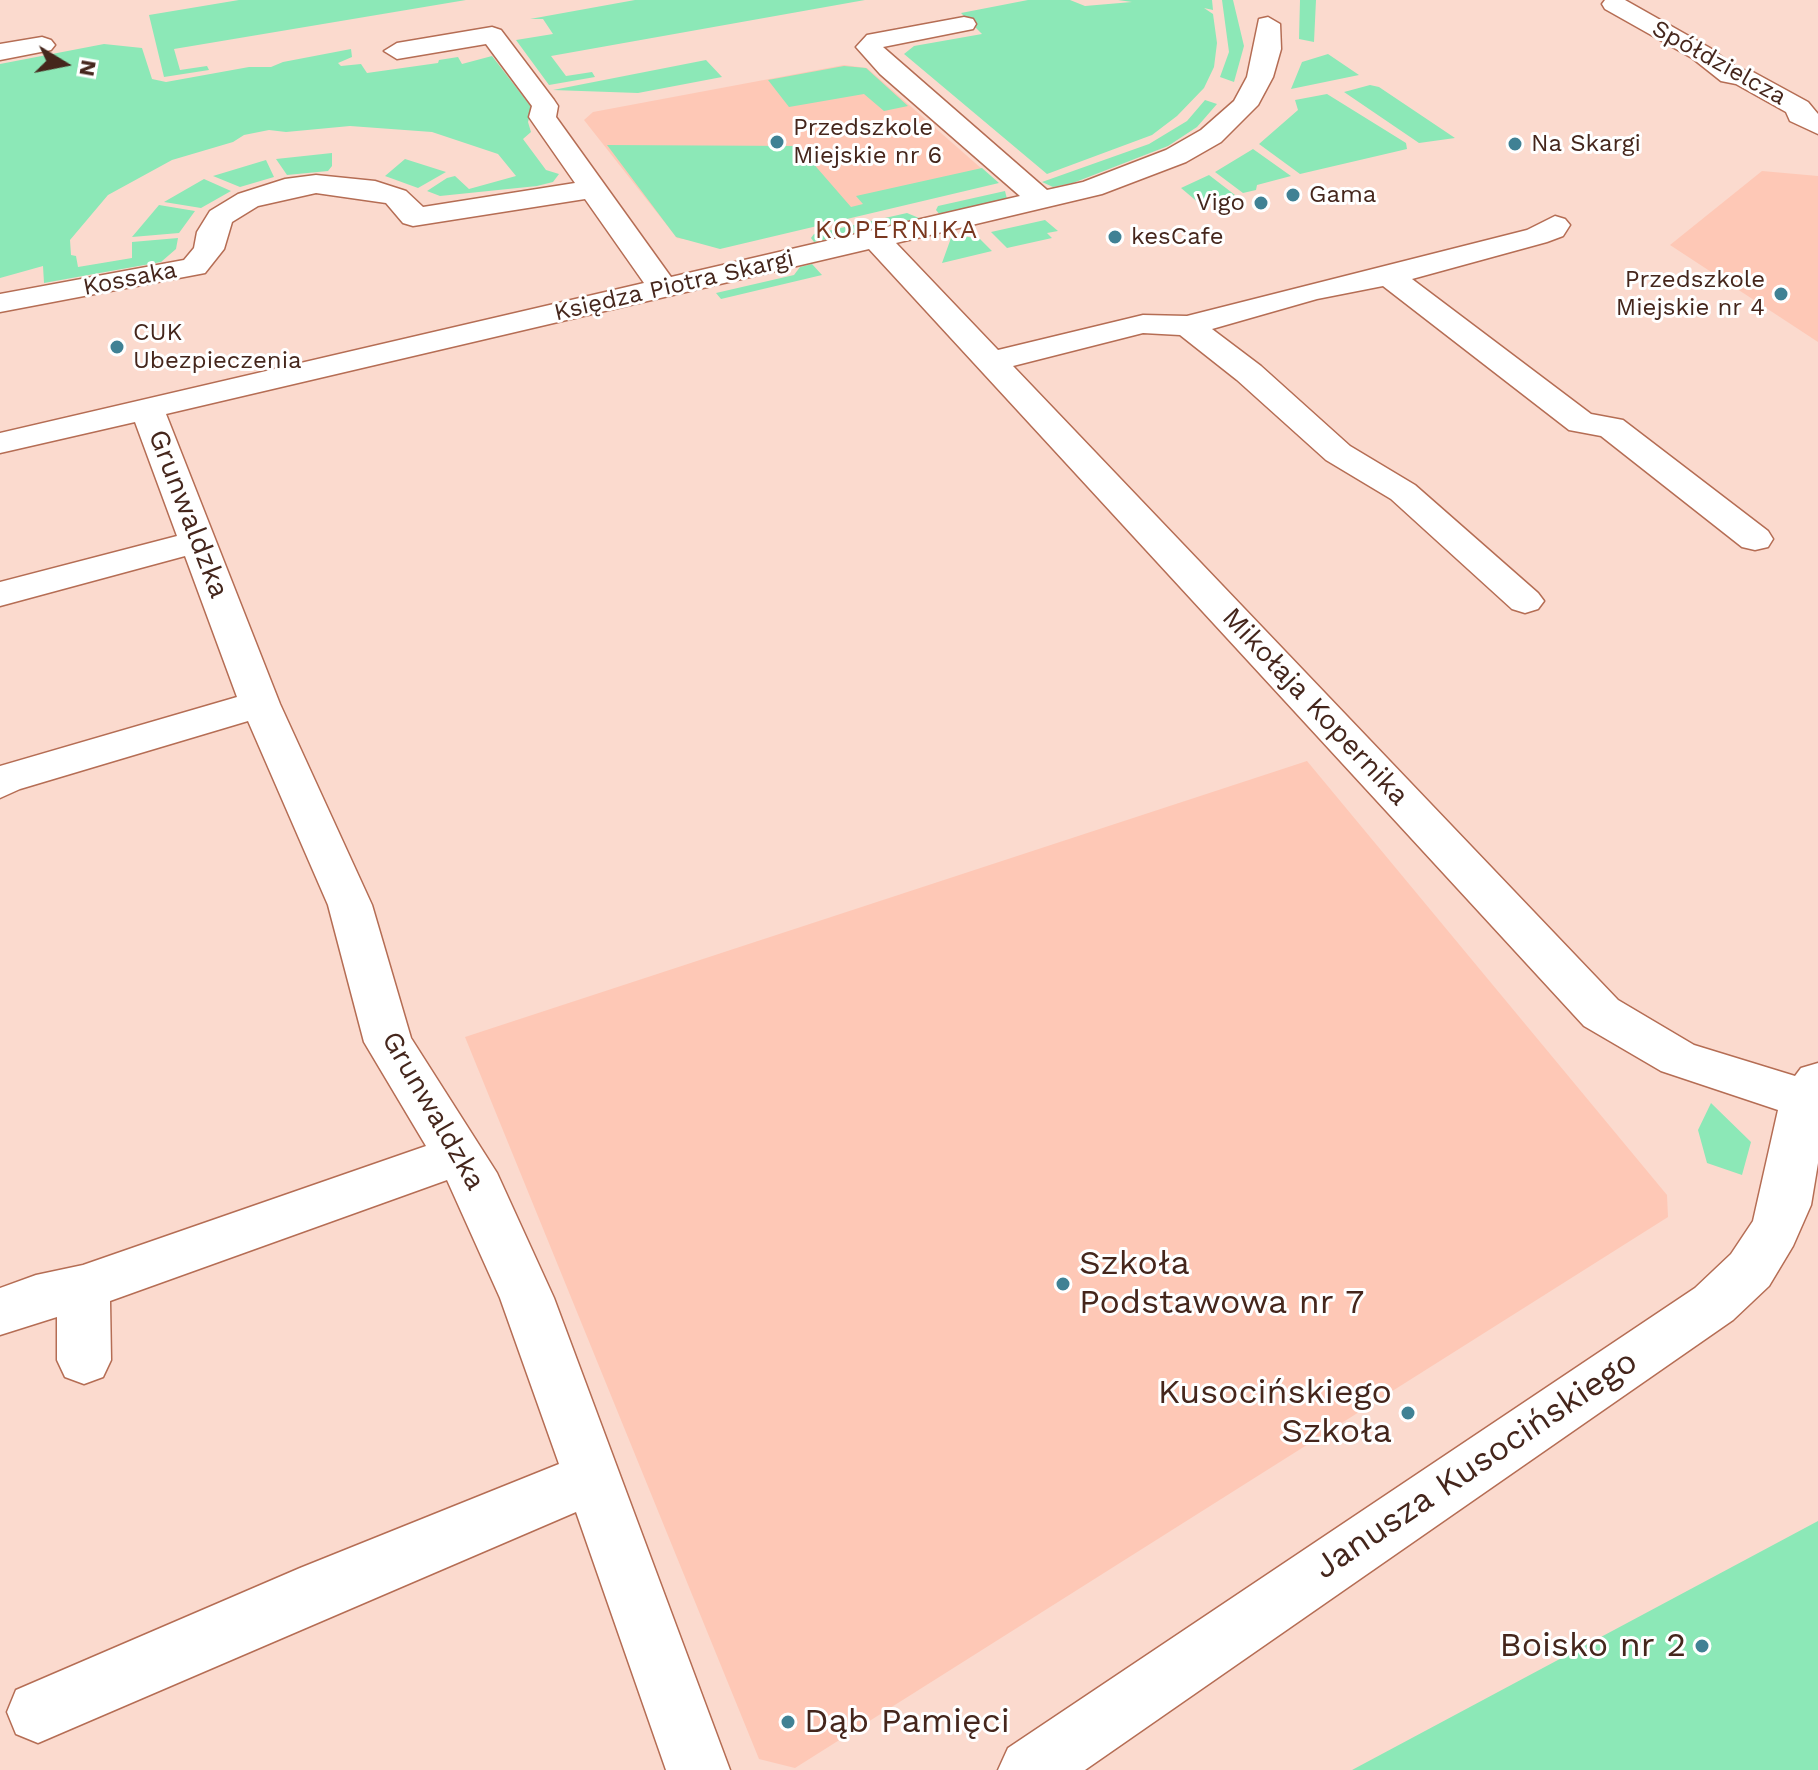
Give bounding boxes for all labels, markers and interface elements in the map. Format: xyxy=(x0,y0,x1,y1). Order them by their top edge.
street label: Spółdzielcza xyxy=(1647,14,1791,112)
north arrow xyxy=(24,24,104,104)
text: N xyxy=(74,58,102,78)
place label: Przedszkole Miejskie nr 6 xyxy=(793,114,942,170)
place label: Na Skargi xyxy=(1531,130,1641,158)
marker: Przedszkole Miejskie nr 6 xyxy=(768,133,786,151)
marker: Na Skargi xyxy=(1506,135,1524,153)
place label: Gama xyxy=(1309,181,1376,209)
marker: Gama xyxy=(1284,186,1302,204)
place label: Vigo xyxy=(1196,189,1245,217)
marker: Vigo xyxy=(1252,194,1270,212)
district label: KOPERNIKA xyxy=(815,214,979,246)
place label: kesCafe xyxy=(1131,223,1224,251)
marker: kesCafe xyxy=(1106,228,1124,246)
street label: Księdza Piotra Skargi xyxy=(551,244,797,328)
street label: Kossaka xyxy=(81,256,179,302)
place label: Przedszkole Miejskie nr 4 xyxy=(1616,266,1765,322)
marker: Przedszkole Miejskie nr 4 xyxy=(1772,285,1790,303)
place label: CUK Ubezpieczenia xyxy=(133,319,302,375)
marker: CUK Ubezpieczenia xyxy=(108,338,126,356)
street label: Grunwaldzka xyxy=(141,425,235,603)
street label: Mikołaja Kopernika xyxy=(1215,601,1415,813)
street label: Grunwaldzka xyxy=(374,1026,492,1196)
place label: Szkoła Podstawowa nr 7 xyxy=(1079,1244,1364,1324)
marker: Szkoła Podstawowa nr 7 xyxy=(1054,1275,1072,1293)
street label: Janusza Kusocińskiego xyxy=(1307,1342,1645,1588)
place label: Kusocińskiego Szkoła xyxy=(1158,1373,1392,1452)
marker: Kusocińskiego Szkoła xyxy=(1399,1404,1417,1422)
place label: Boisko nr 2 xyxy=(1499,1626,1686,1666)
marker: Boisko nr 2 xyxy=(1693,1637,1711,1655)
place label: Dąb Pamięci xyxy=(804,1702,1010,1742)
marker: Dąb Pamięci xyxy=(779,1713,797,1731)

